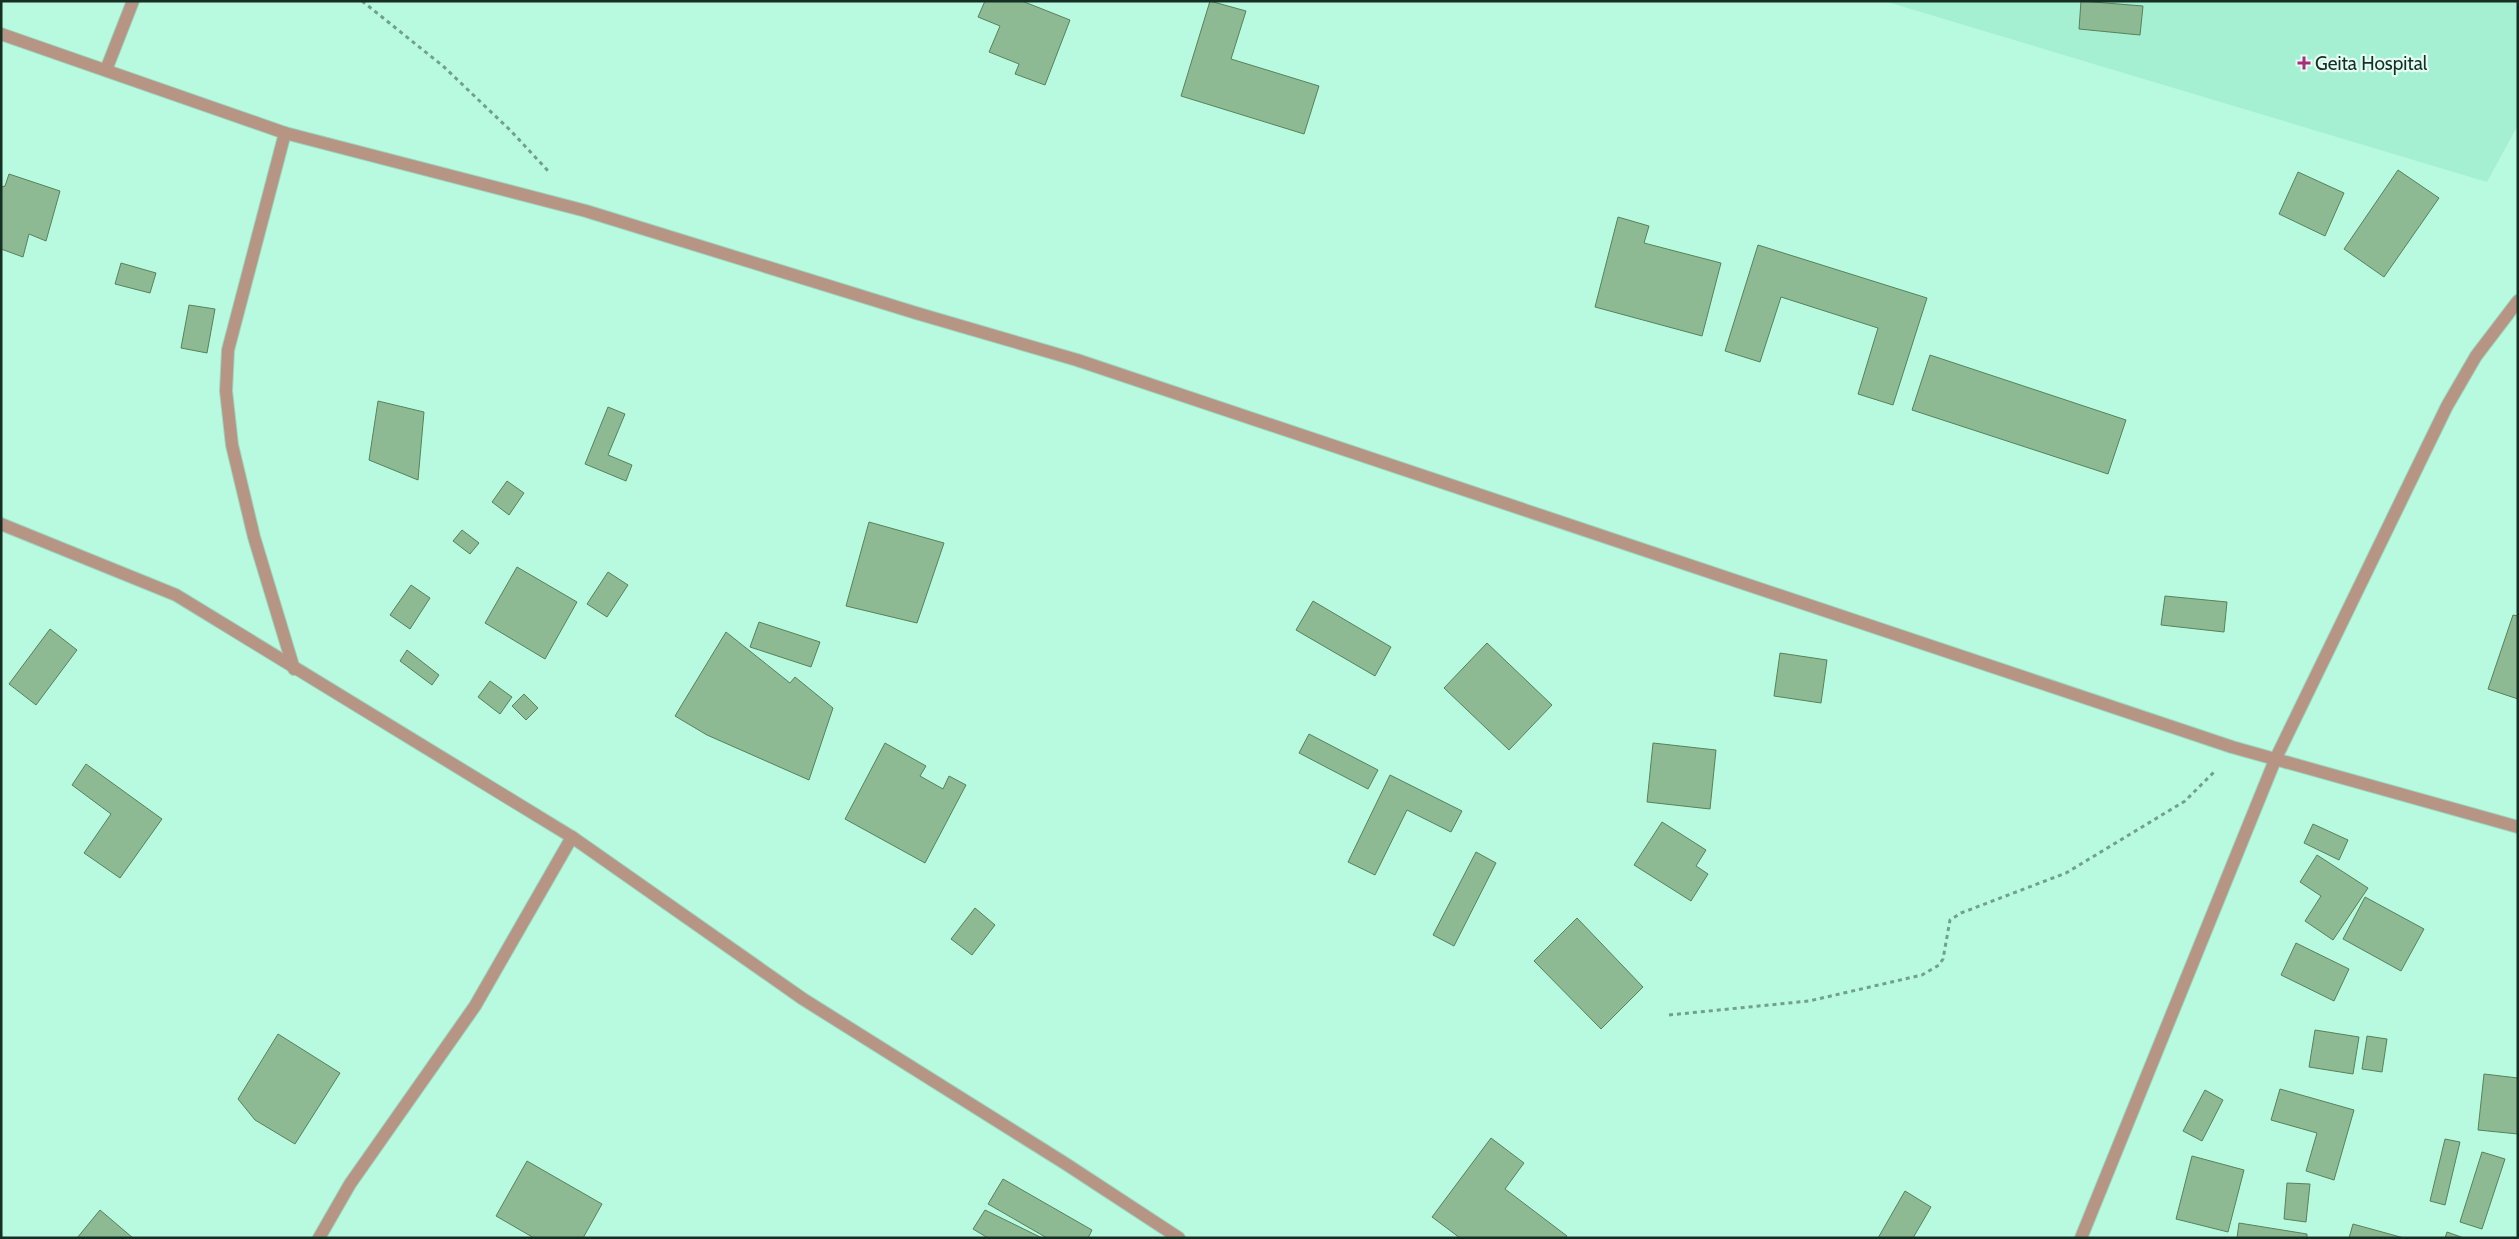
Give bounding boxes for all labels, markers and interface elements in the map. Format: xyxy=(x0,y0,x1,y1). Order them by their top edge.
place label: Geita Hospital xyxy=(2315,52,2428,75)
marker: Geita Hospital xyxy=(2297,56,2311,70)

